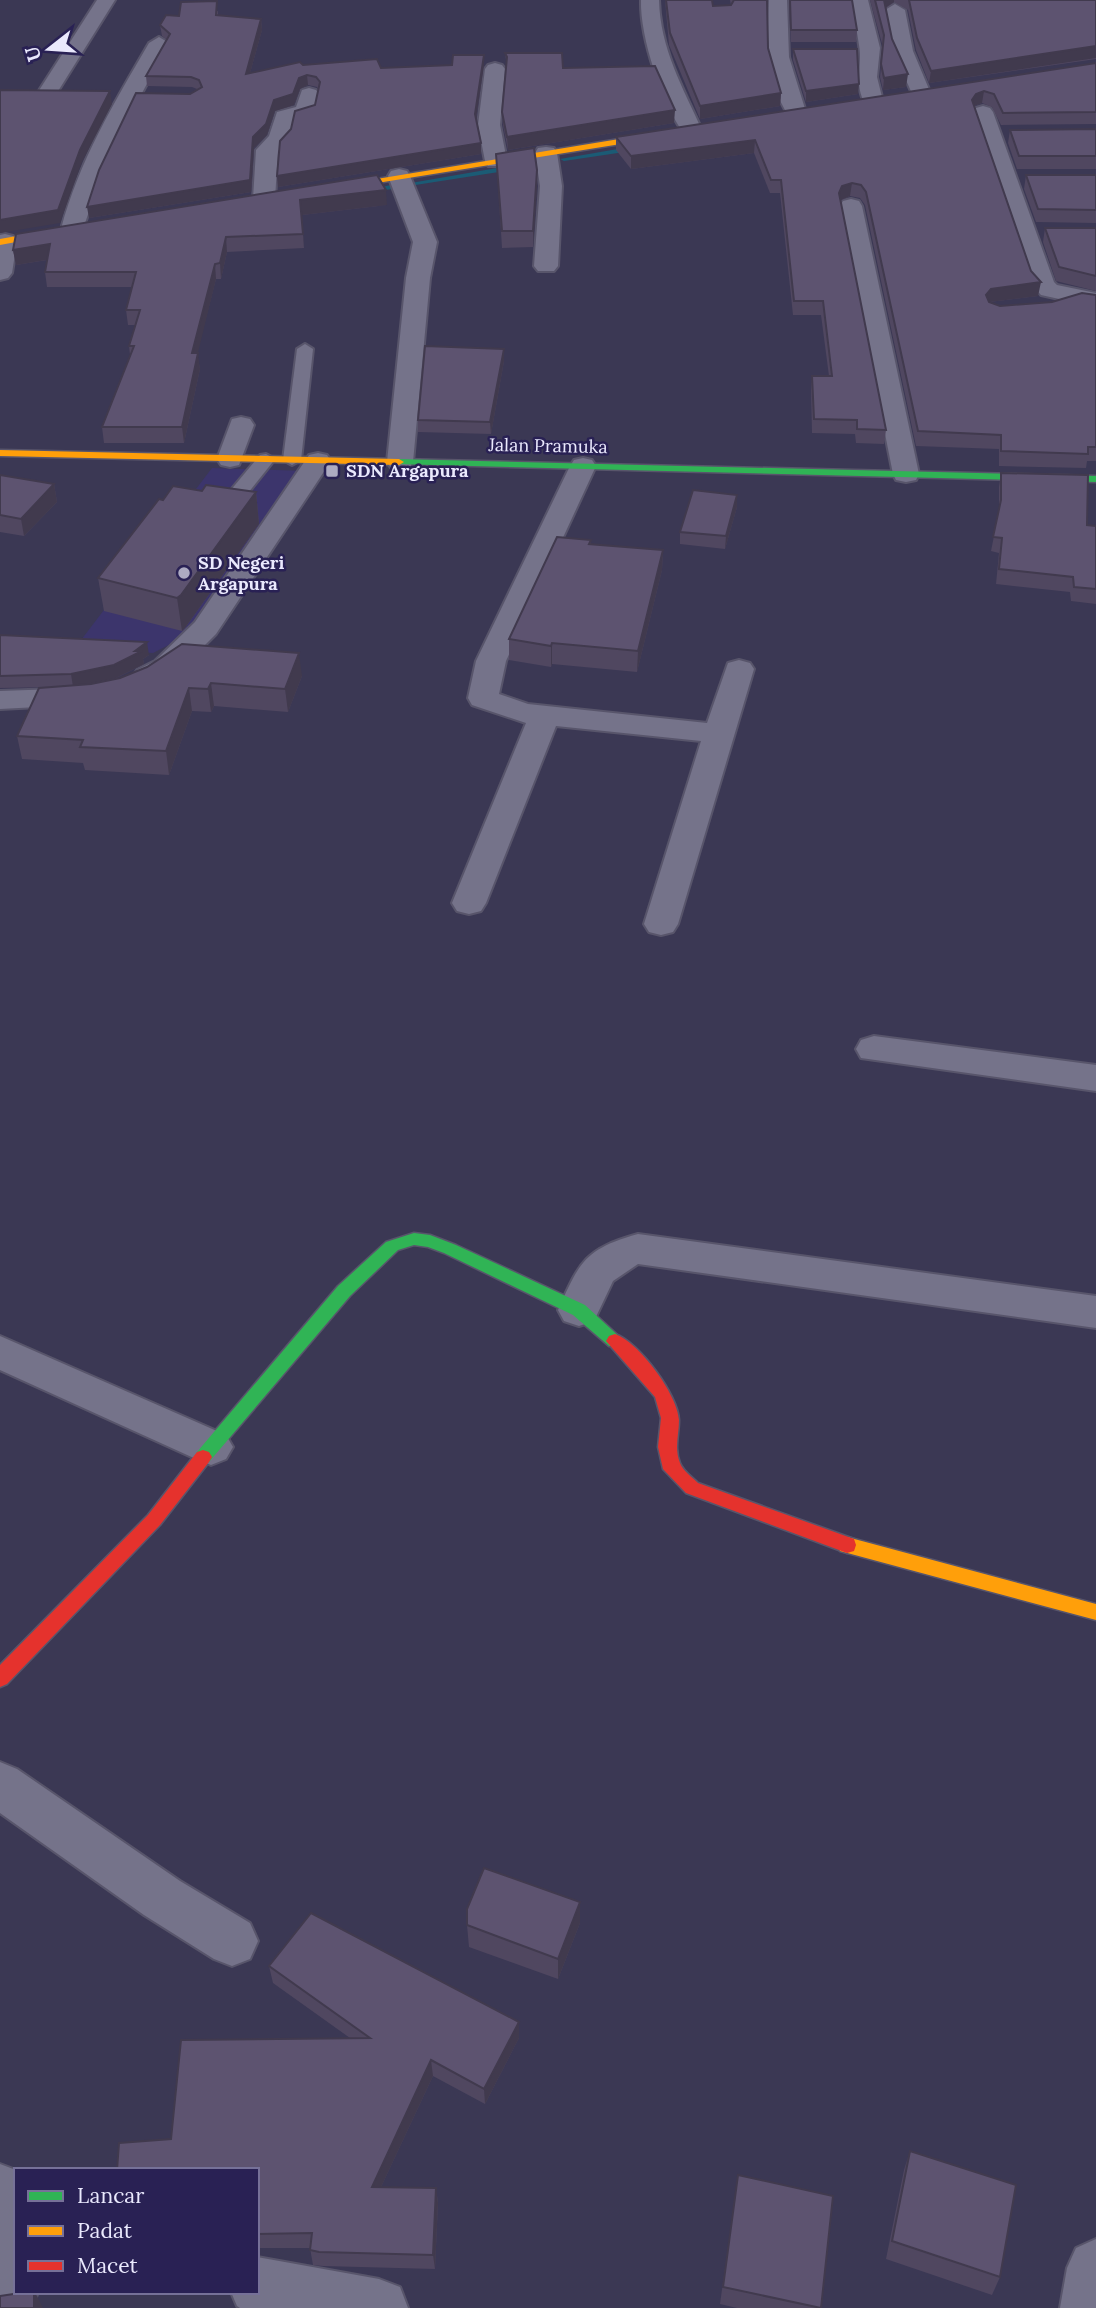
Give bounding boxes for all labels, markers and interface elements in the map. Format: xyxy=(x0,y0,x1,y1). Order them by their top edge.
north arrow xyxy=(14,14,84,84)
text: U xyxy=(19,44,46,64)
street label: Jalan Pramuka xyxy=(487,433,608,458)
place label: SDN Argapura xyxy=(346,459,469,482)
marker: SDN Argapura xyxy=(324,463,340,479)
place label: SD Negeri Argapura xyxy=(198,551,285,595)
marker: SD Negeri Argapura xyxy=(176,565,192,581)
legend xyxy=(14,2168,259,2294)
text: Lancar xyxy=(77,2182,144,2209)
text: Padat xyxy=(77,2217,133,2244)
text: Macet xyxy=(77,2252,138,2279)

